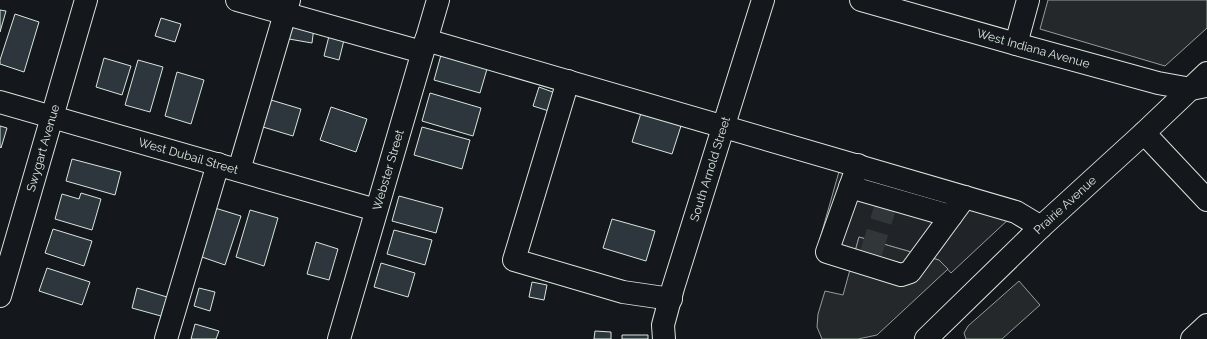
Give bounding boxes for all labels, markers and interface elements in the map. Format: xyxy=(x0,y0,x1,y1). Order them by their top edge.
street label: West Indiana Avenue xyxy=(975,26,1091,71)
street label: Swygart Avenue xyxy=(24,103,62,193)
street label: South Arnold Street xyxy=(687,115,733,223)
street label: Webster Street xyxy=(370,128,407,212)
street label: West Dubail Street xyxy=(137,135,240,177)
street label: Prairie Avenue xyxy=(1031,173,1099,237)

